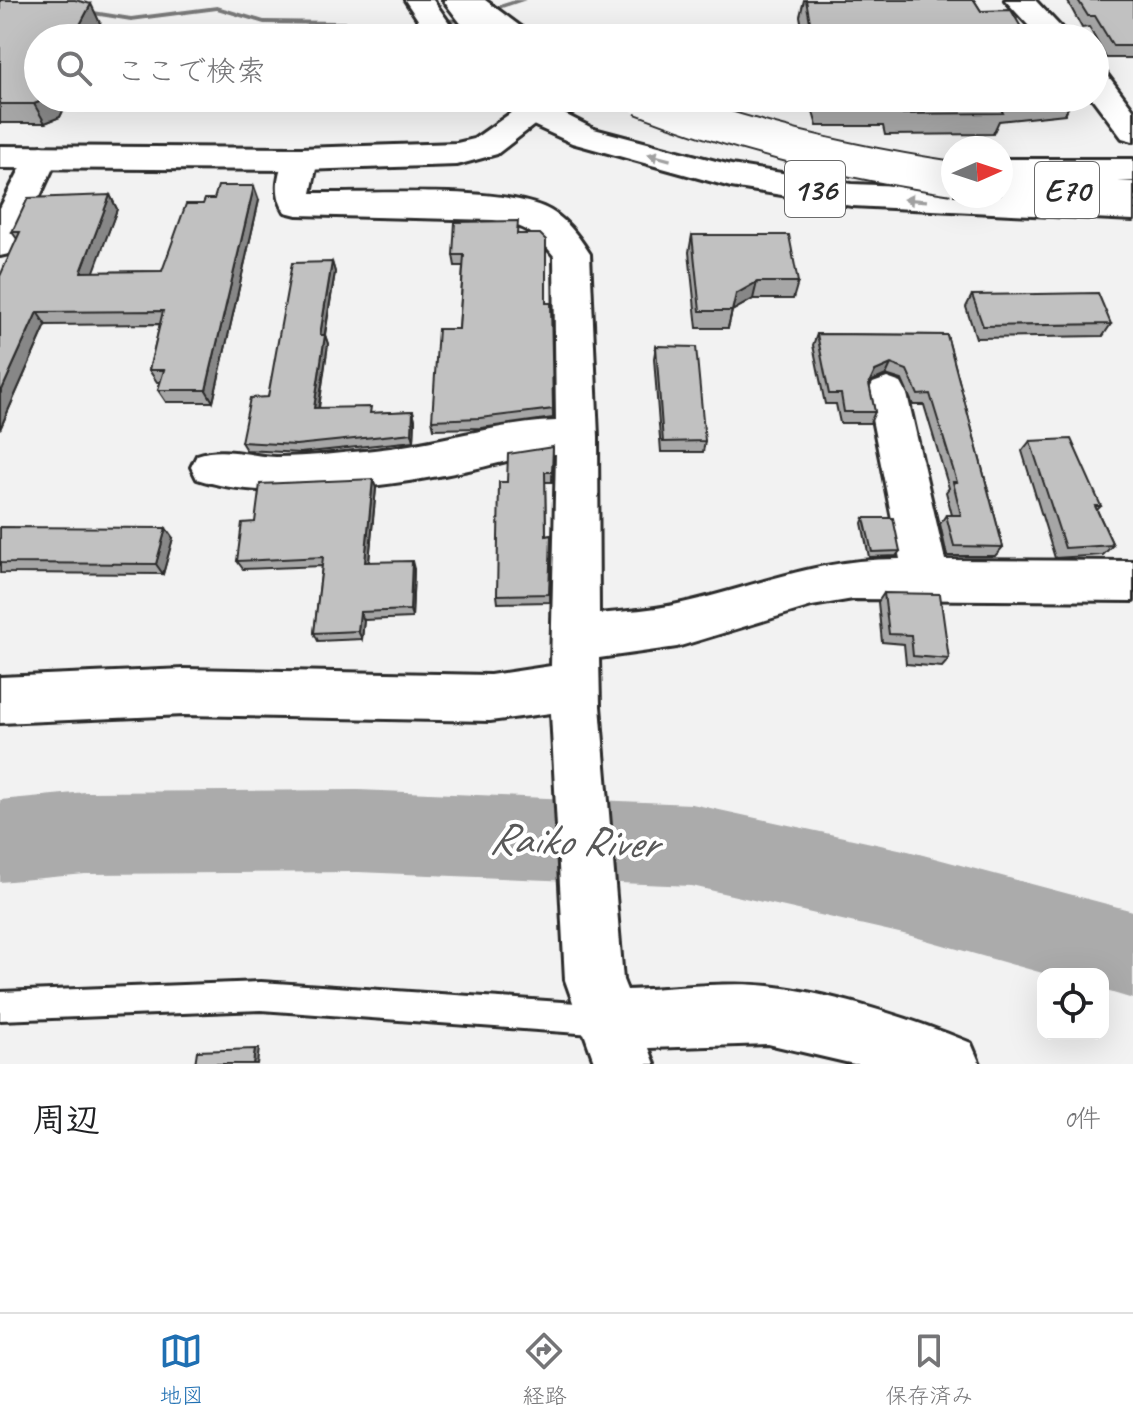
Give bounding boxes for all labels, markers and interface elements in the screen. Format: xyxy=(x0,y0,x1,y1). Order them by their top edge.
search box xyxy=(24,24,1109,112)
icon: search xyxy=(52,46,96,90)
text: ここで検索 xyxy=(116,52,266,90)
north arrow xyxy=(941,136,1013,208)
one-way arrow xyxy=(647,150,672,162)
road number: 136 xyxy=(785,161,845,217)
road number: E70 xyxy=(1035,162,1099,218)
one-way arrow xyxy=(902,193,927,206)
water label: Raiko River xyxy=(488,810,665,871)
map controls xyxy=(1037,968,1109,1040)
button: locate xyxy=(1037,968,1109,1040)
text: 周辺 xyxy=(32,1098,100,1141)
text: 0件 xyxy=(1063,1102,1101,1135)
tab: 地図 xyxy=(159,1329,204,1410)
tab: 経路 xyxy=(522,1329,567,1410)
tab: 保存済み xyxy=(885,1329,974,1410)

